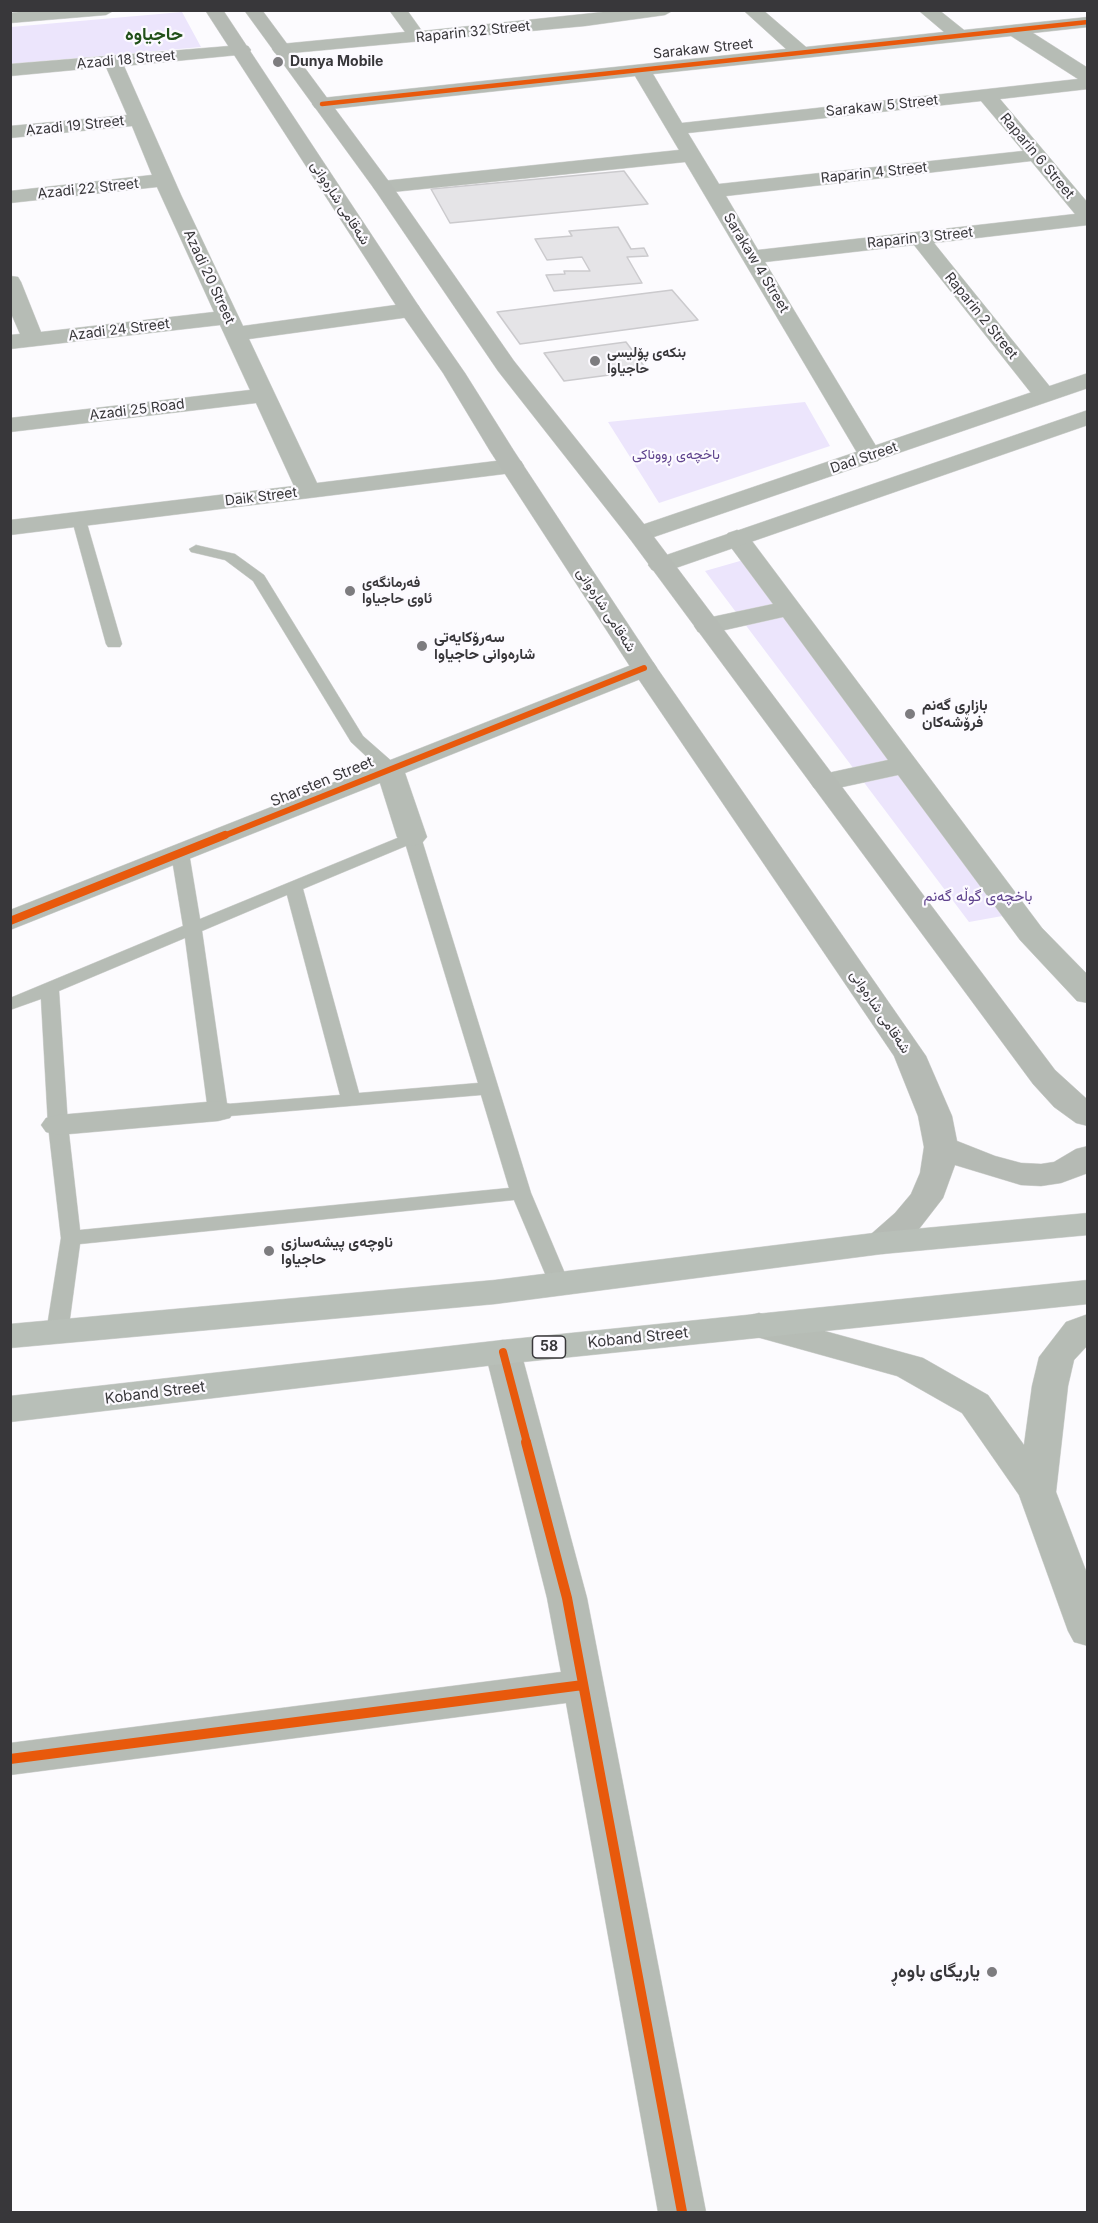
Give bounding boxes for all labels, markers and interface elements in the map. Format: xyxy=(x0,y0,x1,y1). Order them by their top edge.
street label: Raparin 32 Street xyxy=(415,18,531,46)
district label: حاجیاوە xyxy=(125,24,183,46)
street label: Sarakaw Street xyxy=(652,35,754,63)
street label: Azadi 18 Street xyxy=(76,47,176,73)
place label: Dunya Mobile xyxy=(290,54,383,70)
marker: Dunya Mobile xyxy=(271,55,285,69)
street label: Sarakaw 5 Street xyxy=(825,92,939,120)
street label: Raparin 6 Street xyxy=(996,110,1078,202)
street label: Azadi 19 Street xyxy=(25,112,125,140)
street label: شەقامی شارەوانی xyxy=(307,158,373,248)
street label: Raparin 4 Street xyxy=(820,159,928,187)
street label: Azadi 22 Street xyxy=(37,175,139,203)
street label: Sarakaw 4 Street xyxy=(720,210,792,316)
street label: Raparin 3 Street xyxy=(866,224,974,252)
street label: Azadi 20 Street xyxy=(180,227,238,327)
street label: Raparin 2 Street xyxy=(941,269,1021,363)
street label: Azadi 24 Street xyxy=(67,315,171,345)
place label: بنکەی پۆلیسی حاجیاوا xyxy=(607,345,686,378)
marker: بنکەی پۆلیسی حاجیاوا xyxy=(588,354,602,368)
street label: Azadi 25 Road xyxy=(88,396,186,424)
street label: Dad Street xyxy=(828,439,900,477)
park label: باخچەی ڕووناکی xyxy=(632,447,720,463)
street label: Daik Street xyxy=(224,484,298,510)
street label: شەقامی شارەوانی xyxy=(573,565,639,655)
place label: فەرمانگەی ئاوی حاجیاوا xyxy=(362,575,432,608)
marker: فەرمانگەی ئاوی حاجیاوا xyxy=(343,584,357,598)
place label: سەرۆکایەتی شارەوانی حاجیاوا xyxy=(434,628,535,663)
marker: سەرۆکایەتی شارەوانی حاجیاوا xyxy=(415,639,429,653)
place label: بازاڕی گەنم فرۆشەکان xyxy=(922,696,988,731)
marker: بازاڕی گەنم فرۆشەکان xyxy=(903,707,917,721)
street label: Sharsten Street xyxy=(268,753,376,811)
park label: باخچەی گوڵە گەنم xyxy=(923,887,1033,905)
street label: شەقامی شارەوانی xyxy=(846,967,914,1057)
place label: ناوچەی پیشەسازی حاجیاوا xyxy=(281,1233,393,1268)
marker: ناوچەی پیشەسازی حاجیاوا xyxy=(262,1244,276,1258)
street label: Koband Street xyxy=(587,1324,689,1352)
road number: 58 xyxy=(532,1336,566,1358)
street label: Koband Street xyxy=(104,1378,206,1408)
place label: یاریگای باوەڕ xyxy=(892,1961,980,1983)
marker: یاریگای باوەڕ xyxy=(985,1965,999,1979)

